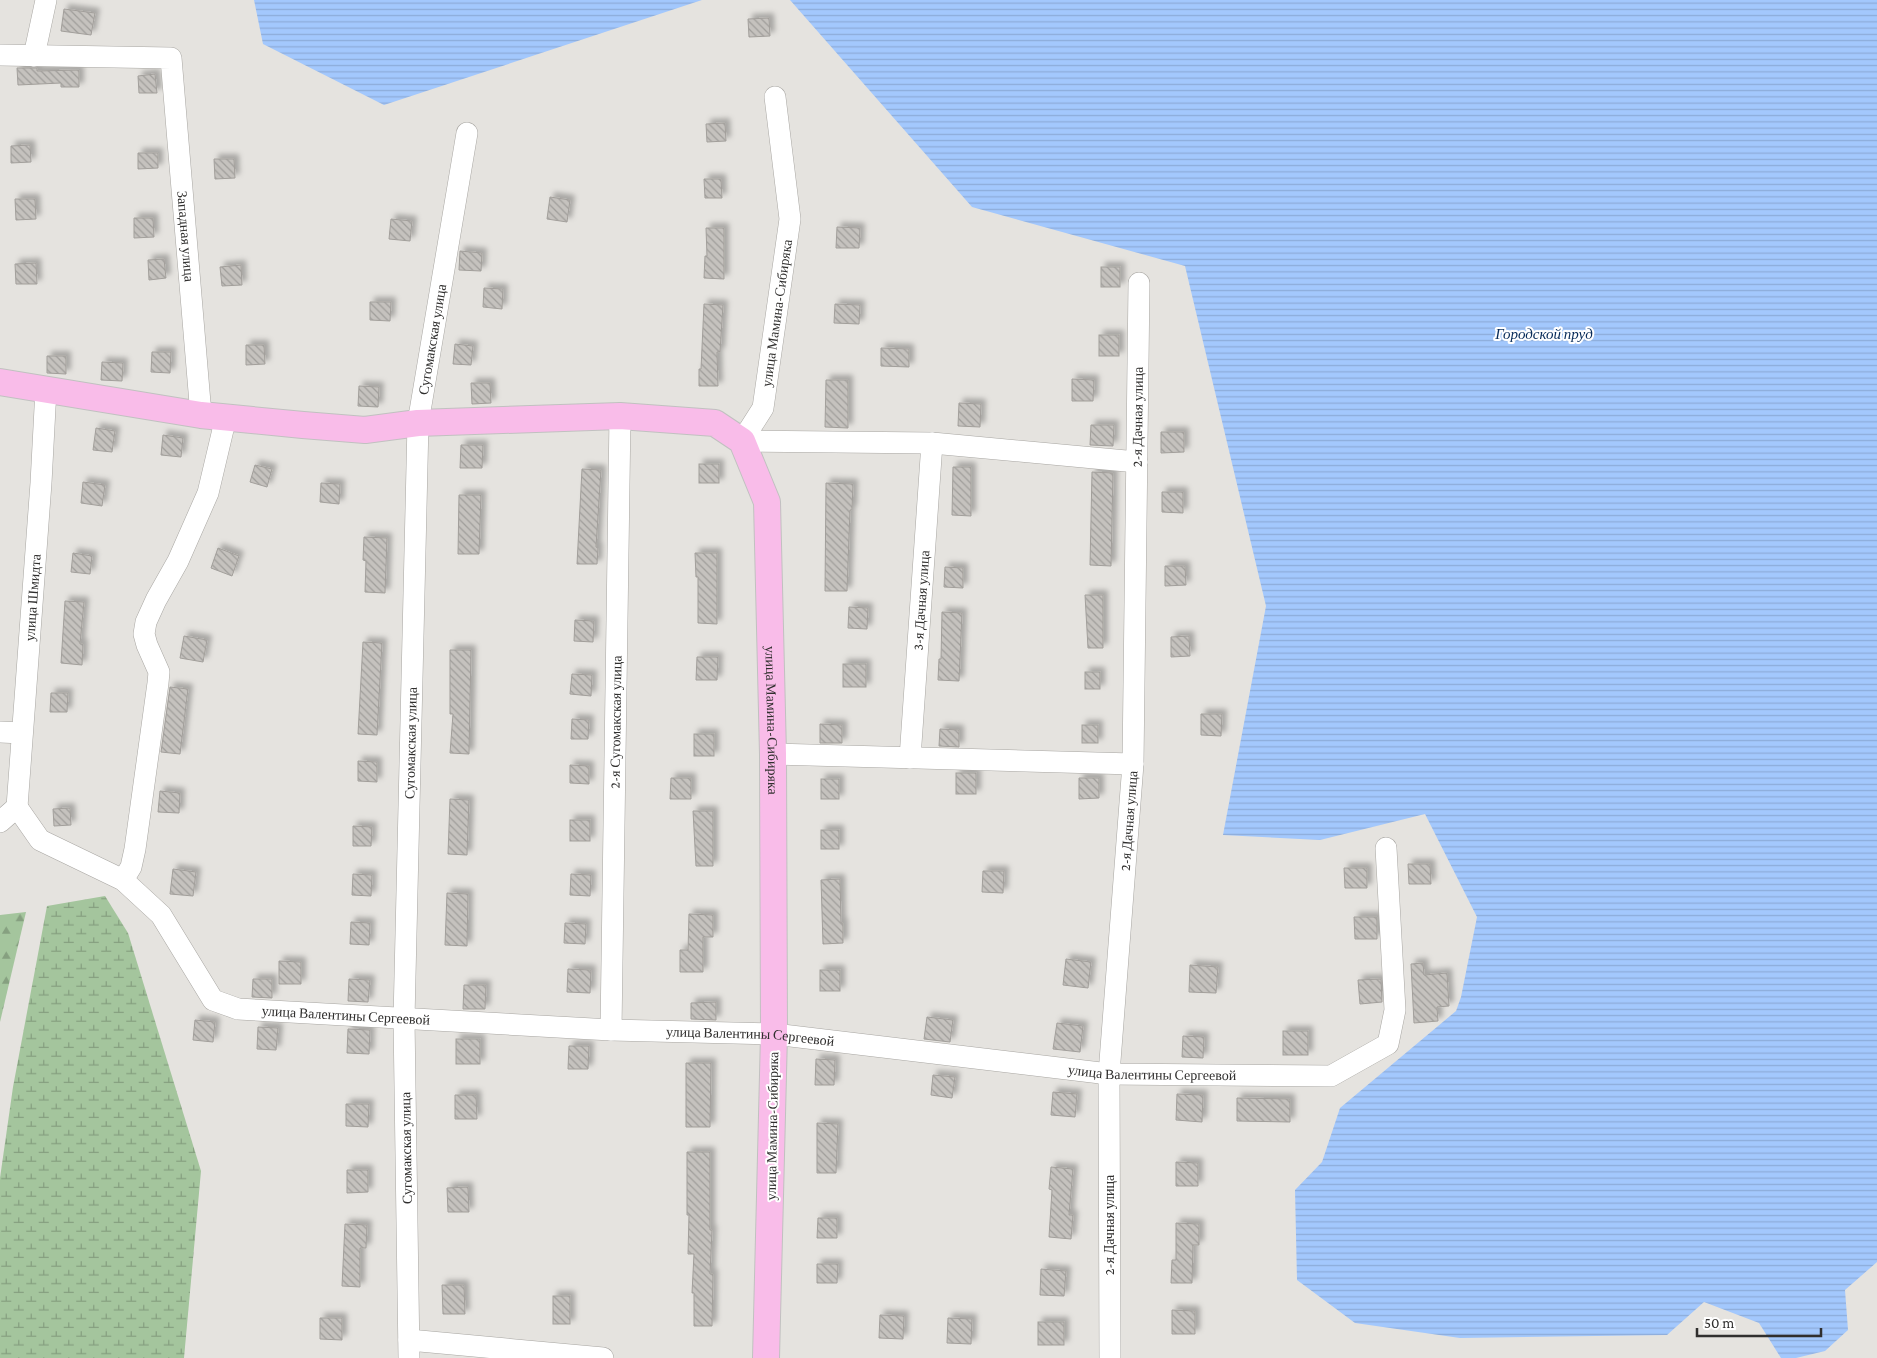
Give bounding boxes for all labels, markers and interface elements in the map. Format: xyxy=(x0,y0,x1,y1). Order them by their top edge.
street label: Западная улица xyxy=(174,190,198,283)
street label: улица Мамина-Сибиряка xyxy=(758,238,795,388)
street label: Сугомакская улица xyxy=(415,282,450,396)
water label: Городской пруд xyxy=(1494,326,1593,342)
street label: 2-я Дачная улица xyxy=(1129,366,1146,467)
street label: 3-я Дачная улица xyxy=(910,549,933,651)
street label: улица Шмидта xyxy=(21,553,44,642)
street label: улица Мамина-Сибиряка xyxy=(762,646,781,796)
street label: 2-я Сугомакская улица xyxy=(607,655,625,789)
street label: Сугомакская улица xyxy=(401,686,420,799)
street label: 2-я Дачная улица xyxy=(1117,769,1141,871)
street label: улица Валентины Сергеевой xyxy=(261,1002,431,1028)
street label: улица Валентины Сергеевой xyxy=(666,1023,836,1049)
street label: улица Мамина-Сибиряка xyxy=(763,1051,781,1200)
street label: улица Валентины Сергеевой xyxy=(1067,1061,1237,1083)
street label: Сугомакская улица xyxy=(397,1091,415,1204)
street label: 2-я Дачная улица xyxy=(1101,1174,1117,1275)
scale bar xyxy=(1697,1306,1821,1338)
text: 50 m xyxy=(1704,1315,1734,1331)

